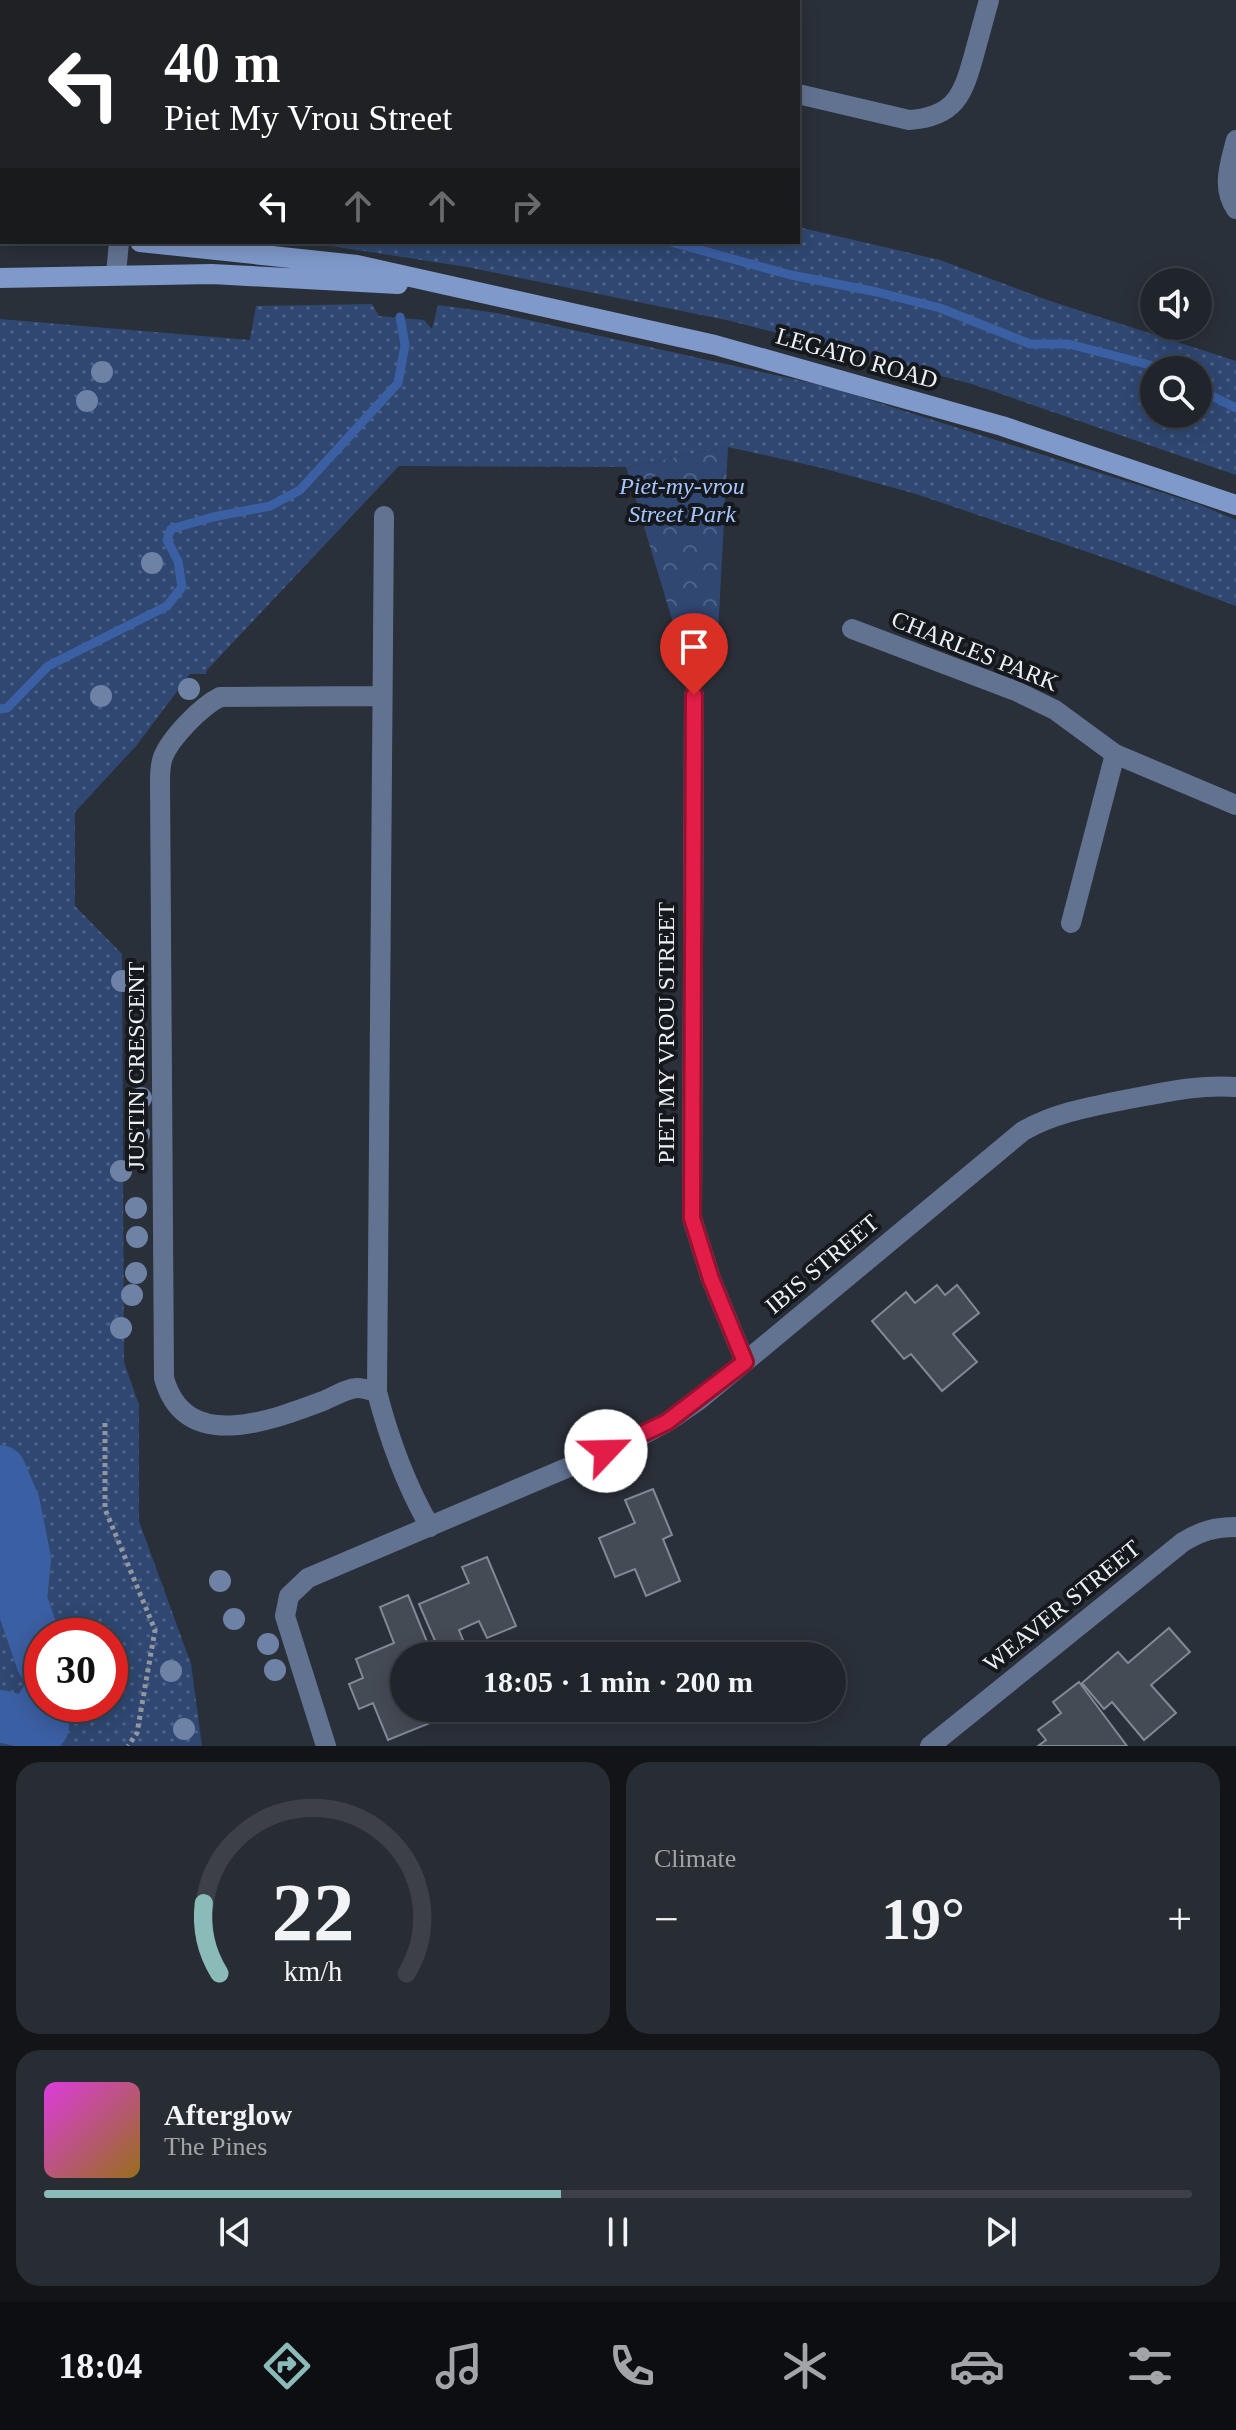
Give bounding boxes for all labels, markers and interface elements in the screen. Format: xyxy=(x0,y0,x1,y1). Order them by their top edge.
icon: left xyxy=(32,32,136,136)
text: 40 m xyxy=(164,32,281,94)
text: Piet My Vrou Street xyxy=(164,98,452,138)
icon: left xyxy=(252,184,296,228)
icon: ahead xyxy=(336,184,380,228)
icon: ahead xyxy=(420,184,464,228)
icon: right xyxy=(504,184,548,228)
map controls xyxy=(1140,268,1212,428)
button: sound xyxy=(1140,268,1212,340)
street label: LEGATO ROAD xyxy=(773,323,941,393)
button: search xyxy=(1140,356,1212,428)
park label: Piet-my-vrou Street Park xyxy=(618,473,745,527)
street label: CHARLES PARK xyxy=(888,606,1063,696)
pin xyxy=(660,613,728,695)
icon: arrive xyxy=(672,625,716,669)
street label: PIET MY VROU STREET xyxy=(653,902,679,1164)
street label: JUSTIN CRESCENT xyxy=(123,961,149,1170)
street label: IBIS STREET xyxy=(760,1209,884,1319)
position arrow xyxy=(564,1409,648,1493)
street label: WEAVER STREET xyxy=(979,1535,1146,1677)
speed limit sign: 30 xyxy=(24,1618,128,1722)
text: 18:05 · 1 min · 200 m xyxy=(483,1665,753,1698)
text: Climate xyxy=(654,1844,736,1873)
text: 22 xyxy=(271,1866,355,1958)
text: 19° xyxy=(881,1886,965,1952)
text: − xyxy=(654,1895,679,1944)
text: + xyxy=(1167,1895,1192,1944)
text: km/h xyxy=(284,1956,342,1987)
text: Afterglow xyxy=(164,2098,292,2131)
text: The Pines xyxy=(164,2132,267,2161)
icon: previous xyxy=(213,2210,257,2254)
icon: pause xyxy=(596,2210,640,2254)
icon: next xyxy=(979,2210,1023,2254)
icon: directions xyxy=(259,2338,315,2394)
icon: music xyxy=(431,2338,487,2394)
icon: phone xyxy=(604,2338,660,2394)
icon: climate xyxy=(777,2338,833,2394)
icon: car xyxy=(949,2338,1005,2394)
icon: filters xyxy=(1122,2338,1178,2394)
text: 18:04 xyxy=(58,2346,142,2386)

